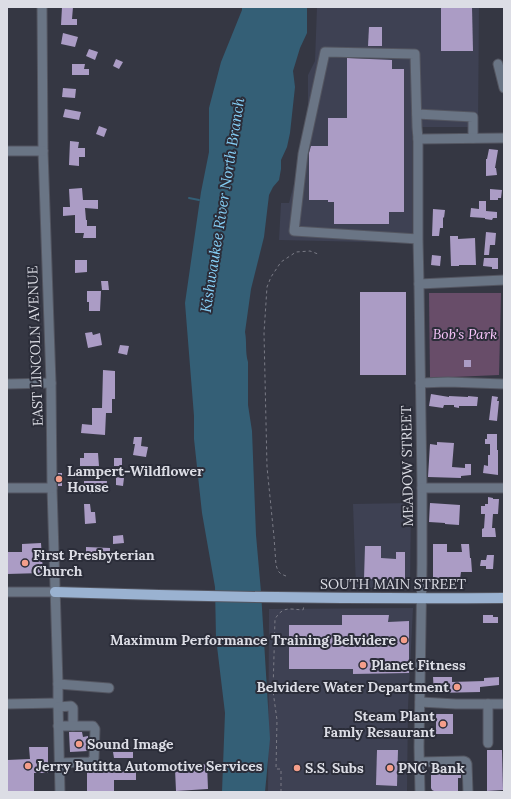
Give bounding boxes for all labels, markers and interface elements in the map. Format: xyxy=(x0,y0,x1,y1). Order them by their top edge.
water label: Kishwaukee River North Branch xyxy=(196,96,248,314)
street label: EAST LINCOLN AVENUE xyxy=(23,265,47,427)
park label: Bob's Park xyxy=(433,325,497,343)
street label: MEADOW STREET xyxy=(397,405,417,527)
place label: Lampert-Wildflower House xyxy=(67,462,204,496)
marker: Lampert-Wildflower House xyxy=(54,474,64,484)
place label: First Presbyterian Church xyxy=(33,546,155,580)
marker: First Presbyterian Church xyxy=(20,558,30,568)
street label: SOUTH MAIN STREET xyxy=(320,575,466,593)
place label: Maximum Performance Training Belvidere xyxy=(110,631,396,649)
marker: Maximum Performance Training Belvidere xyxy=(399,635,409,645)
place label: Planet Fitness xyxy=(371,656,466,674)
marker: Planet Fitness xyxy=(358,660,368,670)
place label: Belvidere Water Department xyxy=(256,678,449,696)
marker: Belvidere Water Department xyxy=(452,682,462,692)
place label: Steam Plant Famly Resaurant xyxy=(323,707,435,741)
marker: Steam Plant Famly Resaurant xyxy=(438,719,448,729)
place label: Sound Image xyxy=(87,735,174,753)
marker: Sound Image xyxy=(74,739,84,749)
place label: Jerry Butitta Automotive Services xyxy=(36,757,263,775)
place label: S.S. Subs xyxy=(305,759,364,777)
place label: PNC Bank xyxy=(398,759,465,777)
marker: Jerry Butitta Automotive Services xyxy=(23,761,33,771)
marker: S.S. Subs xyxy=(292,763,302,773)
marker: PNC Bank xyxy=(385,763,395,773)

